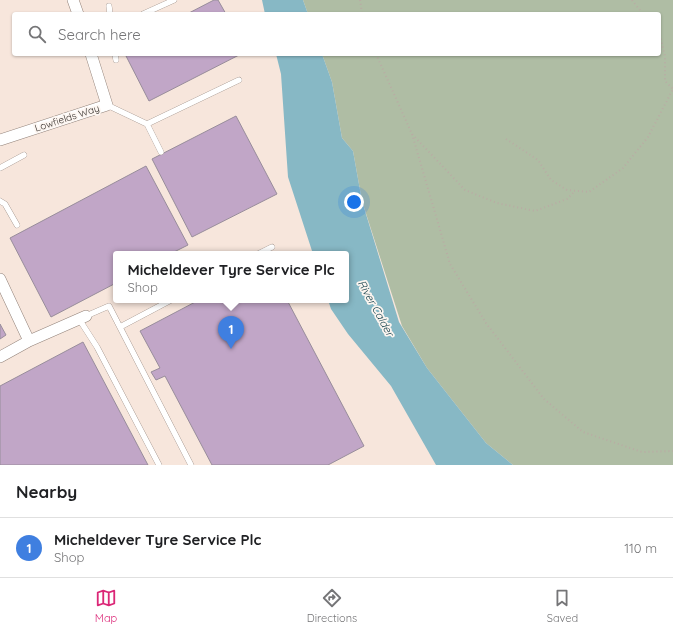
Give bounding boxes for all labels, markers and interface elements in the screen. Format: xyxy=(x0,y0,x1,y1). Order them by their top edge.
search box xyxy=(12,12,661,56)
icon: search xyxy=(26,23,48,45)
text: Search here xyxy=(58,25,141,44)
street label: Lowfields Way xyxy=(33,101,101,135)
your location xyxy=(344,192,364,212)
popup xyxy=(113,251,349,303)
text: Micheldever Tyre Service Plc xyxy=(127,260,335,279)
water label: River Calder xyxy=(355,277,398,340)
text: Shop xyxy=(127,279,158,295)
pin: 1 xyxy=(218,316,244,349)
text: Nearby xyxy=(16,481,77,502)
text: Micheldever Tyre Service Plc xyxy=(54,530,261,549)
text: 1 xyxy=(26,540,32,556)
text: 110 m xyxy=(624,540,657,556)
text: Shop xyxy=(54,549,84,565)
tab: Map xyxy=(95,587,117,625)
tab: Directions xyxy=(307,587,357,625)
tab: Saved xyxy=(547,587,578,625)

